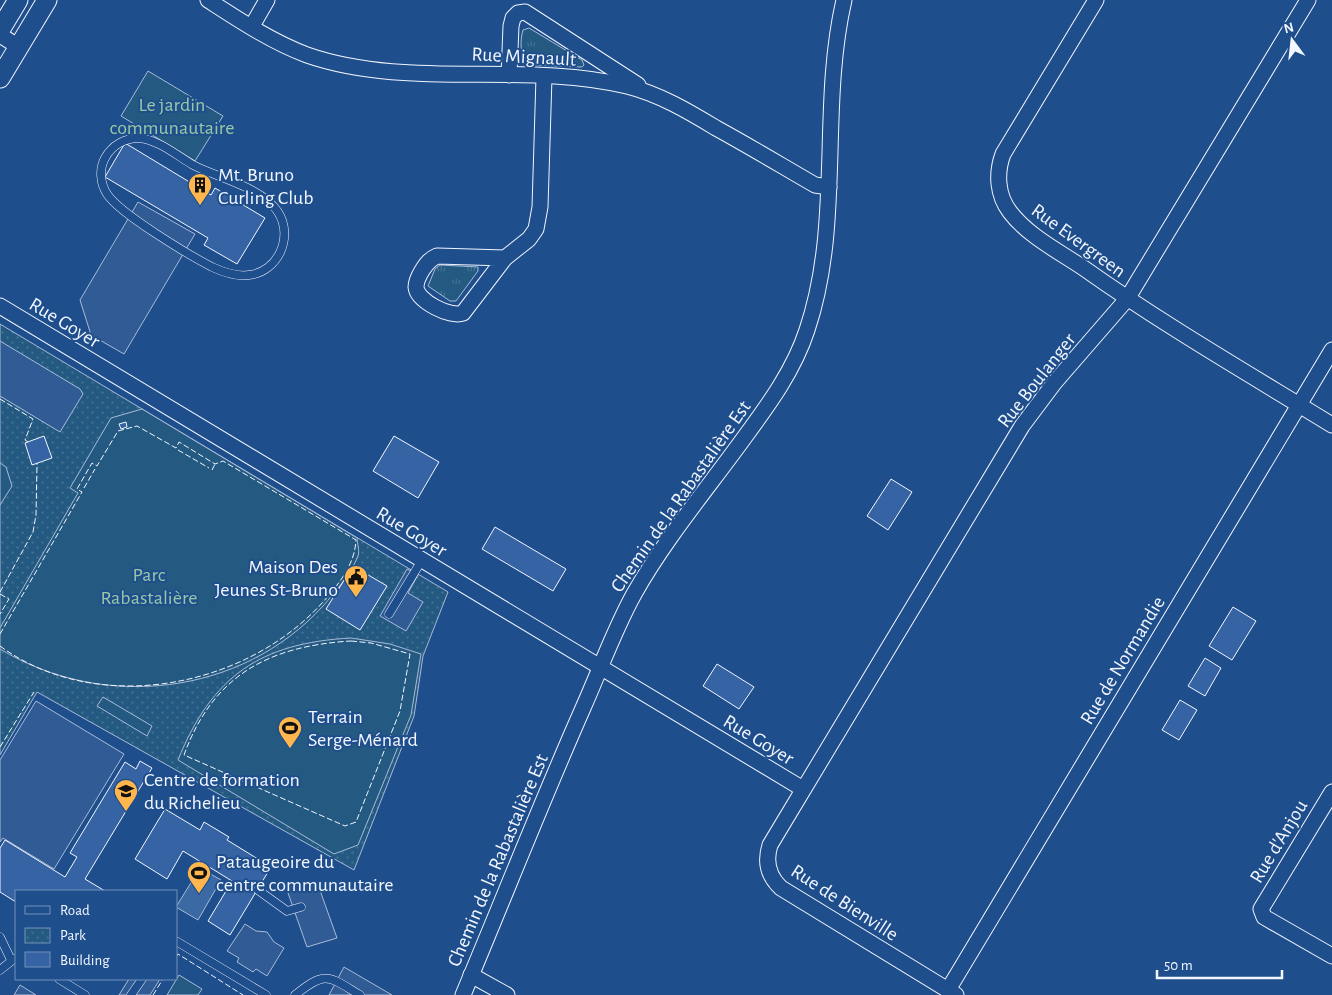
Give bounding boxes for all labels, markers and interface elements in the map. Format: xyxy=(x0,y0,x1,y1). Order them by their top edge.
north arrow xyxy=(1267,15,1317,65)
text: N xyxy=(1282,20,1295,36)
street label: Rue Mignault xyxy=(471,44,577,70)
park label: Le jardin communautaire xyxy=(110,95,235,138)
place label: Mt. Bruno Curling Club xyxy=(218,165,314,208)
building icon: Mt. Bruno Curling Club xyxy=(187,172,213,206)
street label: Rue Evergreen xyxy=(1028,200,1129,282)
street label: Rue Goyer xyxy=(26,294,104,352)
street label: Rue Boulanger xyxy=(994,329,1080,432)
street label: Chemin de la Rabastalière Est xyxy=(607,397,755,596)
street label: Rue Goyer xyxy=(373,503,451,561)
place label: Maison Des Jeunes St-Bruno xyxy=(215,557,338,600)
public building icon: Maison Des Jeunes St-Bruno xyxy=(343,564,369,598)
park label: Parc Rabastalière xyxy=(100,565,198,608)
street label: Rue de Normandie xyxy=(1077,593,1169,728)
place label: Terrain Serge-Ménard xyxy=(308,707,418,750)
street label: Rue Goyer xyxy=(720,711,798,769)
sports icon: Terrain Serge-Ménard xyxy=(277,715,303,749)
street label: Chemin de la Rabastalière Est xyxy=(444,751,552,970)
place label: Centre de formation du Richelieu xyxy=(144,770,300,813)
school or university icon: Centre de formation du Richelieu xyxy=(113,778,139,812)
street label: Rue d'Anjou xyxy=(1246,797,1311,886)
place label: Pataugeoire du centre communautaire xyxy=(216,852,394,895)
sports icon: Pataugeoire du centre communautaire xyxy=(186,860,212,894)
street label: Rue de Bienville xyxy=(787,861,902,945)
legend xyxy=(15,890,178,980)
text: Road xyxy=(60,903,90,918)
text: Park xyxy=(60,928,86,943)
scale bar xyxy=(1157,948,1282,980)
text: Building xyxy=(60,953,110,968)
text: 50 m xyxy=(1164,958,1193,973)

